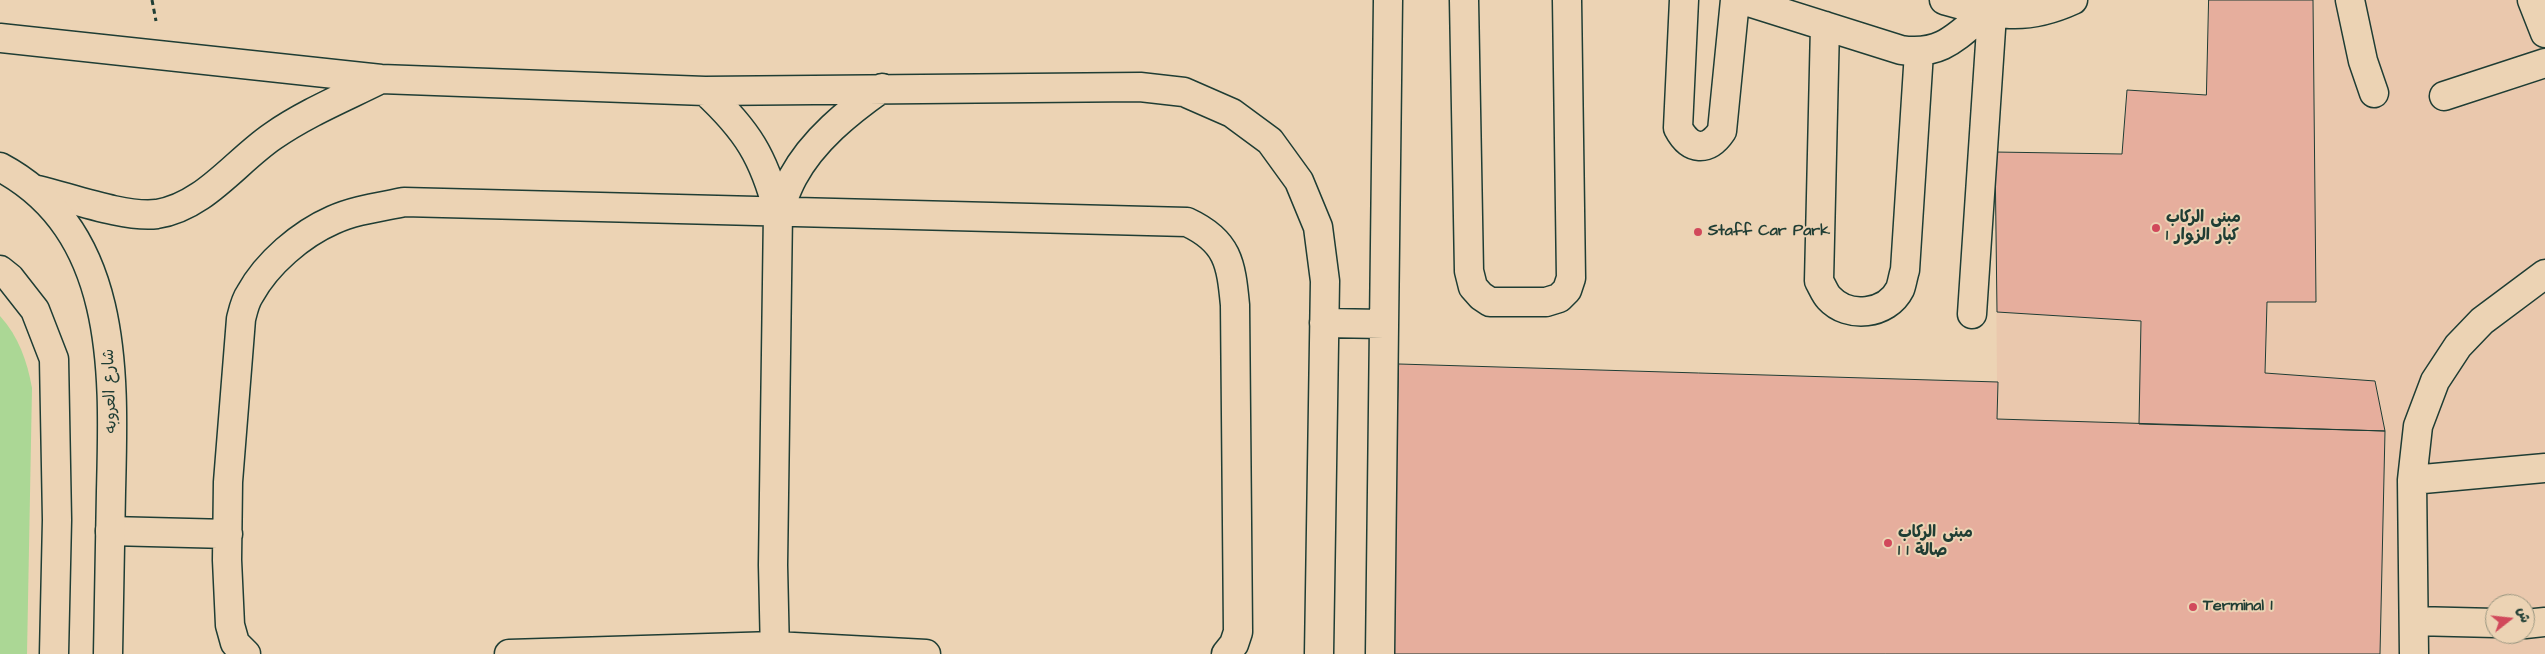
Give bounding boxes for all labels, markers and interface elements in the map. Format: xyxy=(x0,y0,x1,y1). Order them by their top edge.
place label: مبنى الركاب 1 كبار الزوار xyxy=(2166,209,2241,247)
place label: Staff Car Park xyxy=(1708,222,1830,242)
marker: مبنى الركاب 1 كبار الزوار xyxy=(2150,222,2162,234)
marker: Staff Car Park xyxy=(1692,226,1704,238)
street label: شارع العروبه xyxy=(100,348,122,434)
place label: مبنى الركاب 1 صالة 1 xyxy=(1898,524,1973,562)
marker: مبنى الركاب 1 صالة 1 xyxy=(1882,537,1894,549)
north arrow xyxy=(2485,594,2535,644)
place label: Terminal 1 xyxy=(2203,597,2272,617)
marker: Terminal 1 xyxy=(2187,601,2199,613)
text: ش xyxy=(2512,605,2535,625)

